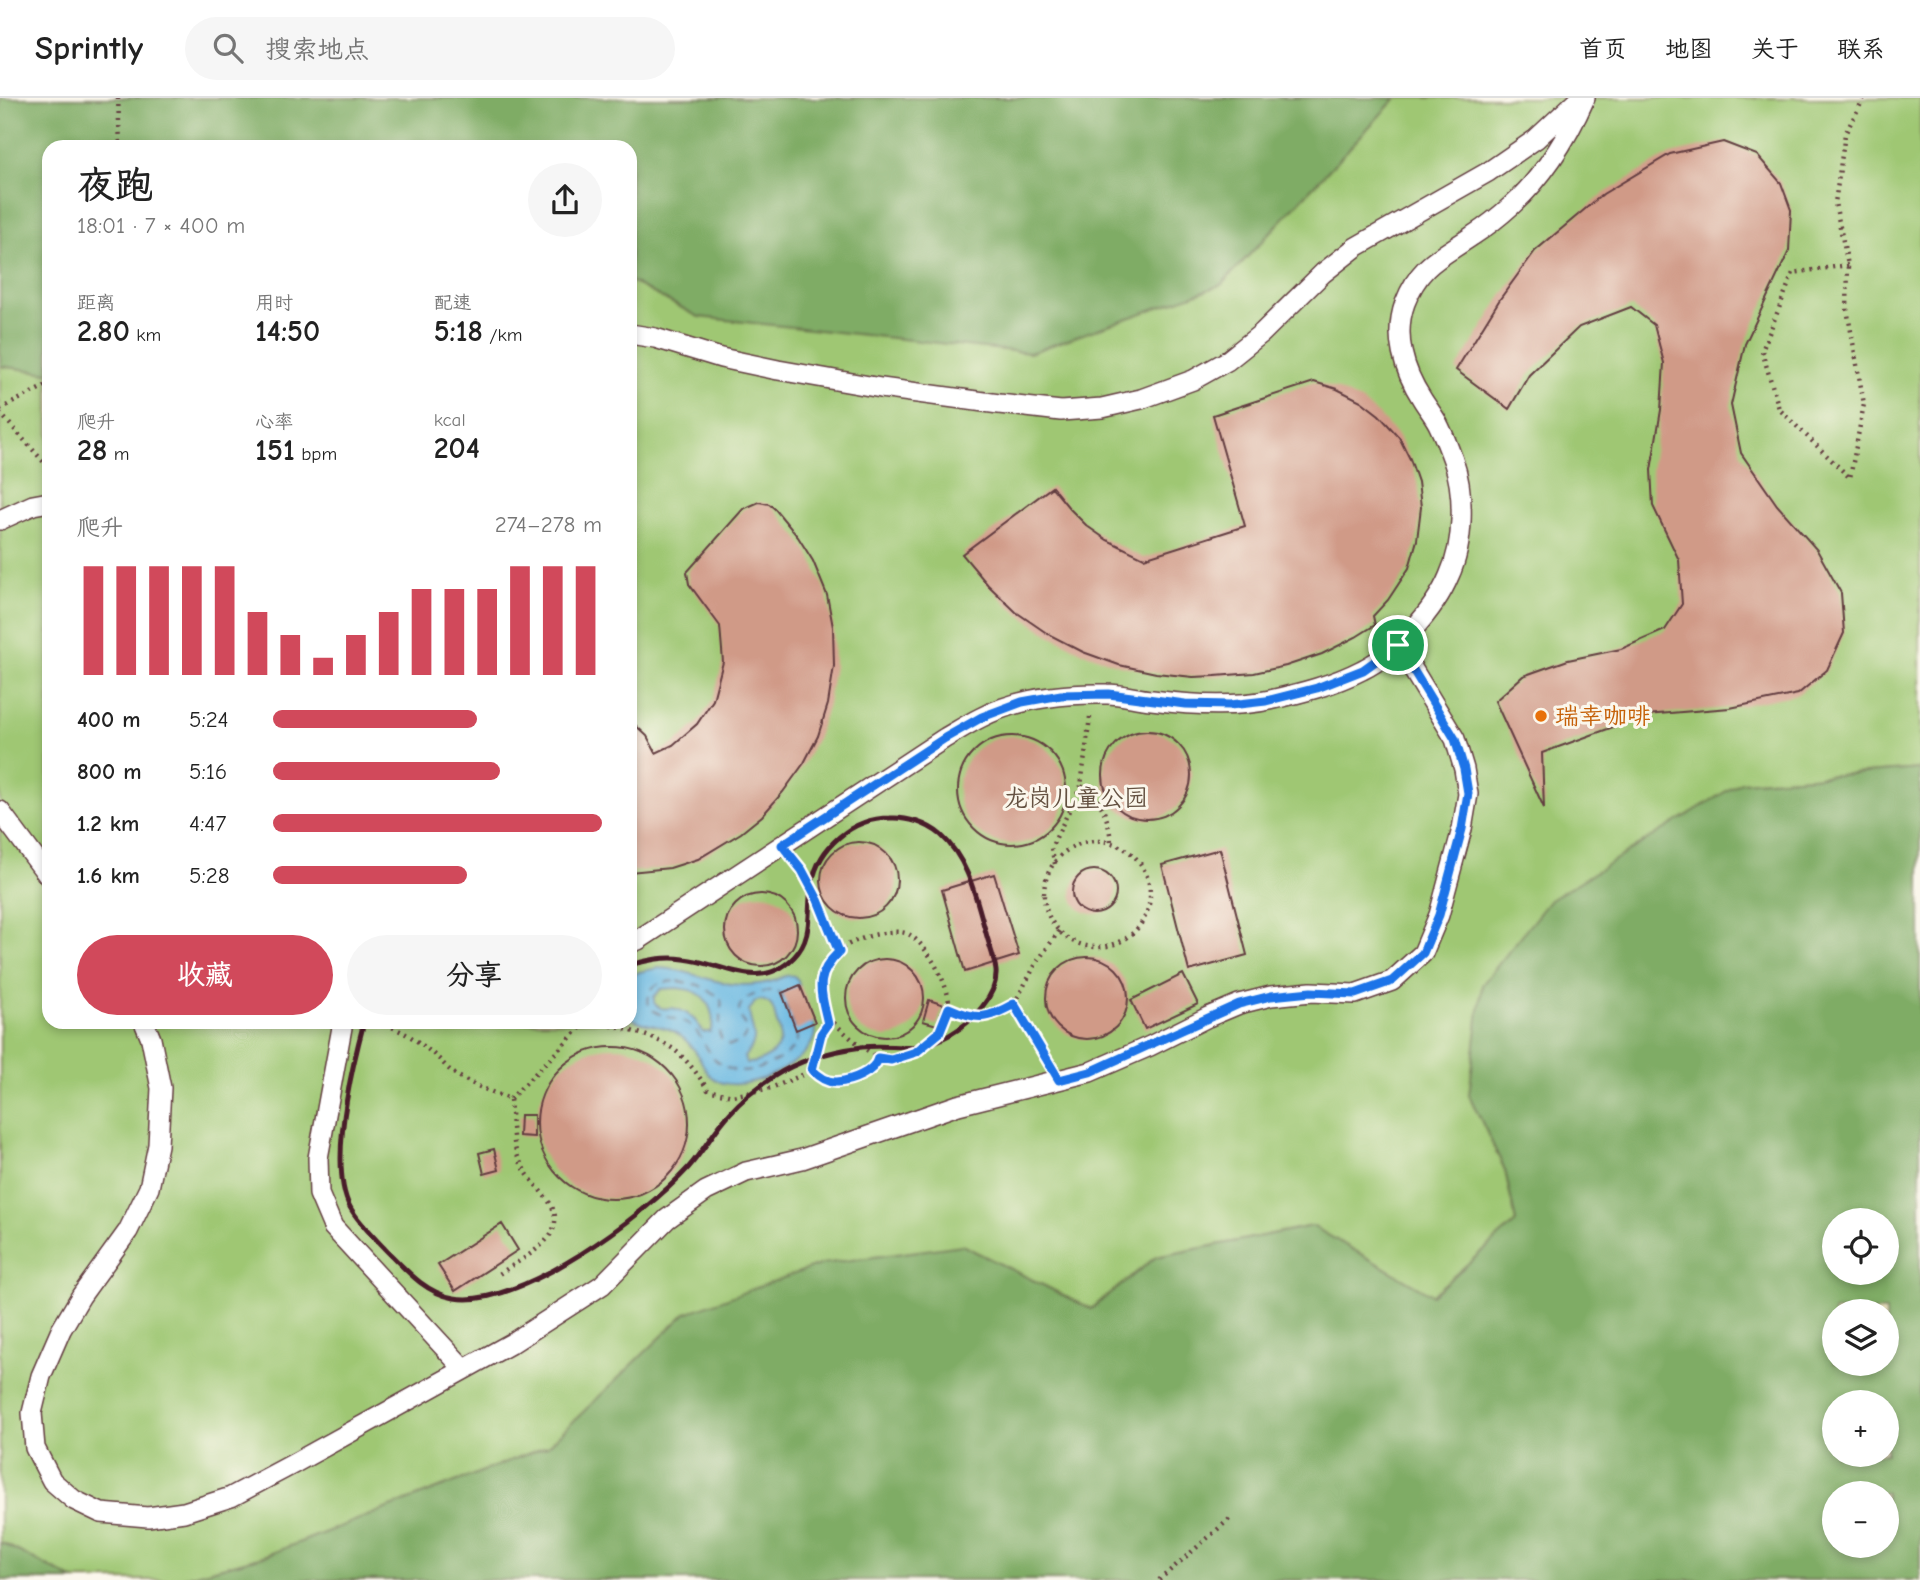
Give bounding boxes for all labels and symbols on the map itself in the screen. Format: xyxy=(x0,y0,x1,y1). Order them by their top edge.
pin xyxy=(1368,615,1428,675)
place label: 瑞幸咖啡 xyxy=(1555,702,1651,730)
marker: 瑞幸咖啡 xyxy=(1533,708,1549,724)
park label: 龙岗儿童公园 xyxy=(1004,784,1148,812)

